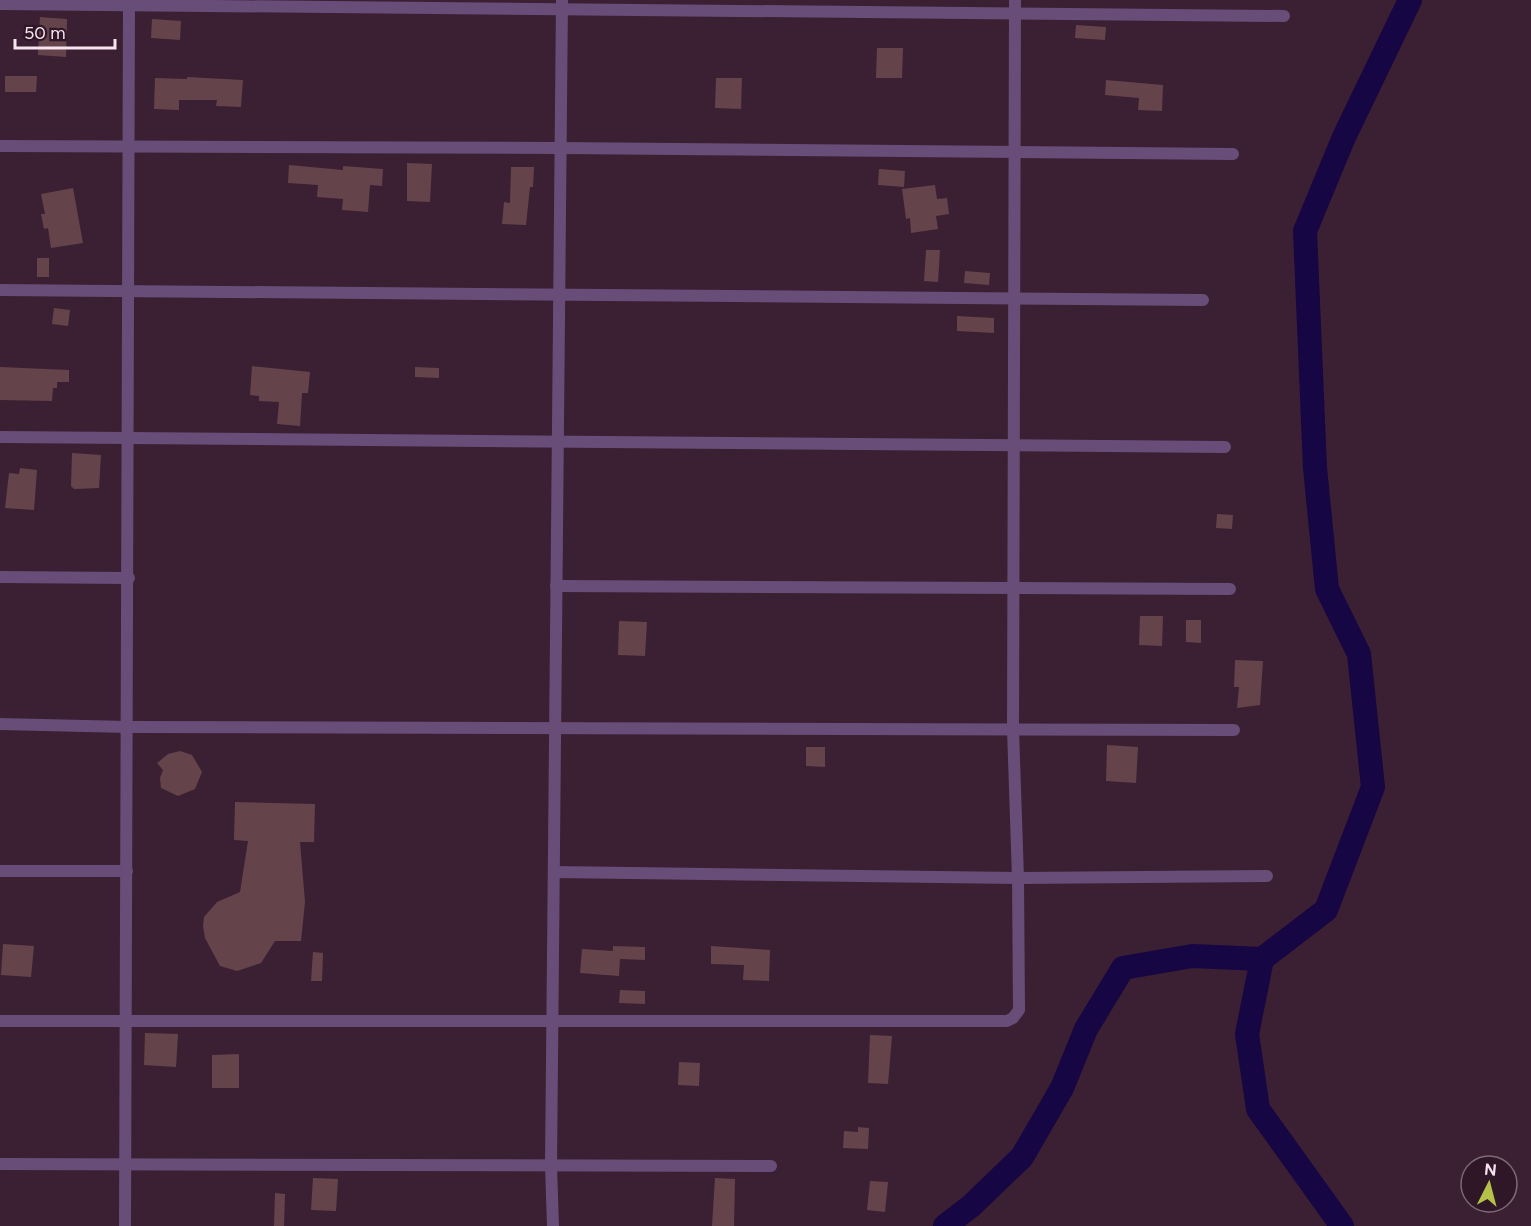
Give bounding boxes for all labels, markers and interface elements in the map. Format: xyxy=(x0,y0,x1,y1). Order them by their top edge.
scale bar xyxy=(15,12,116,50)
text: 50 m xyxy=(24,22,66,44)
north arrow xyxy=(1459,1154,1519,1214)
text: N xyxy=(1483,1159,1498,1180)

